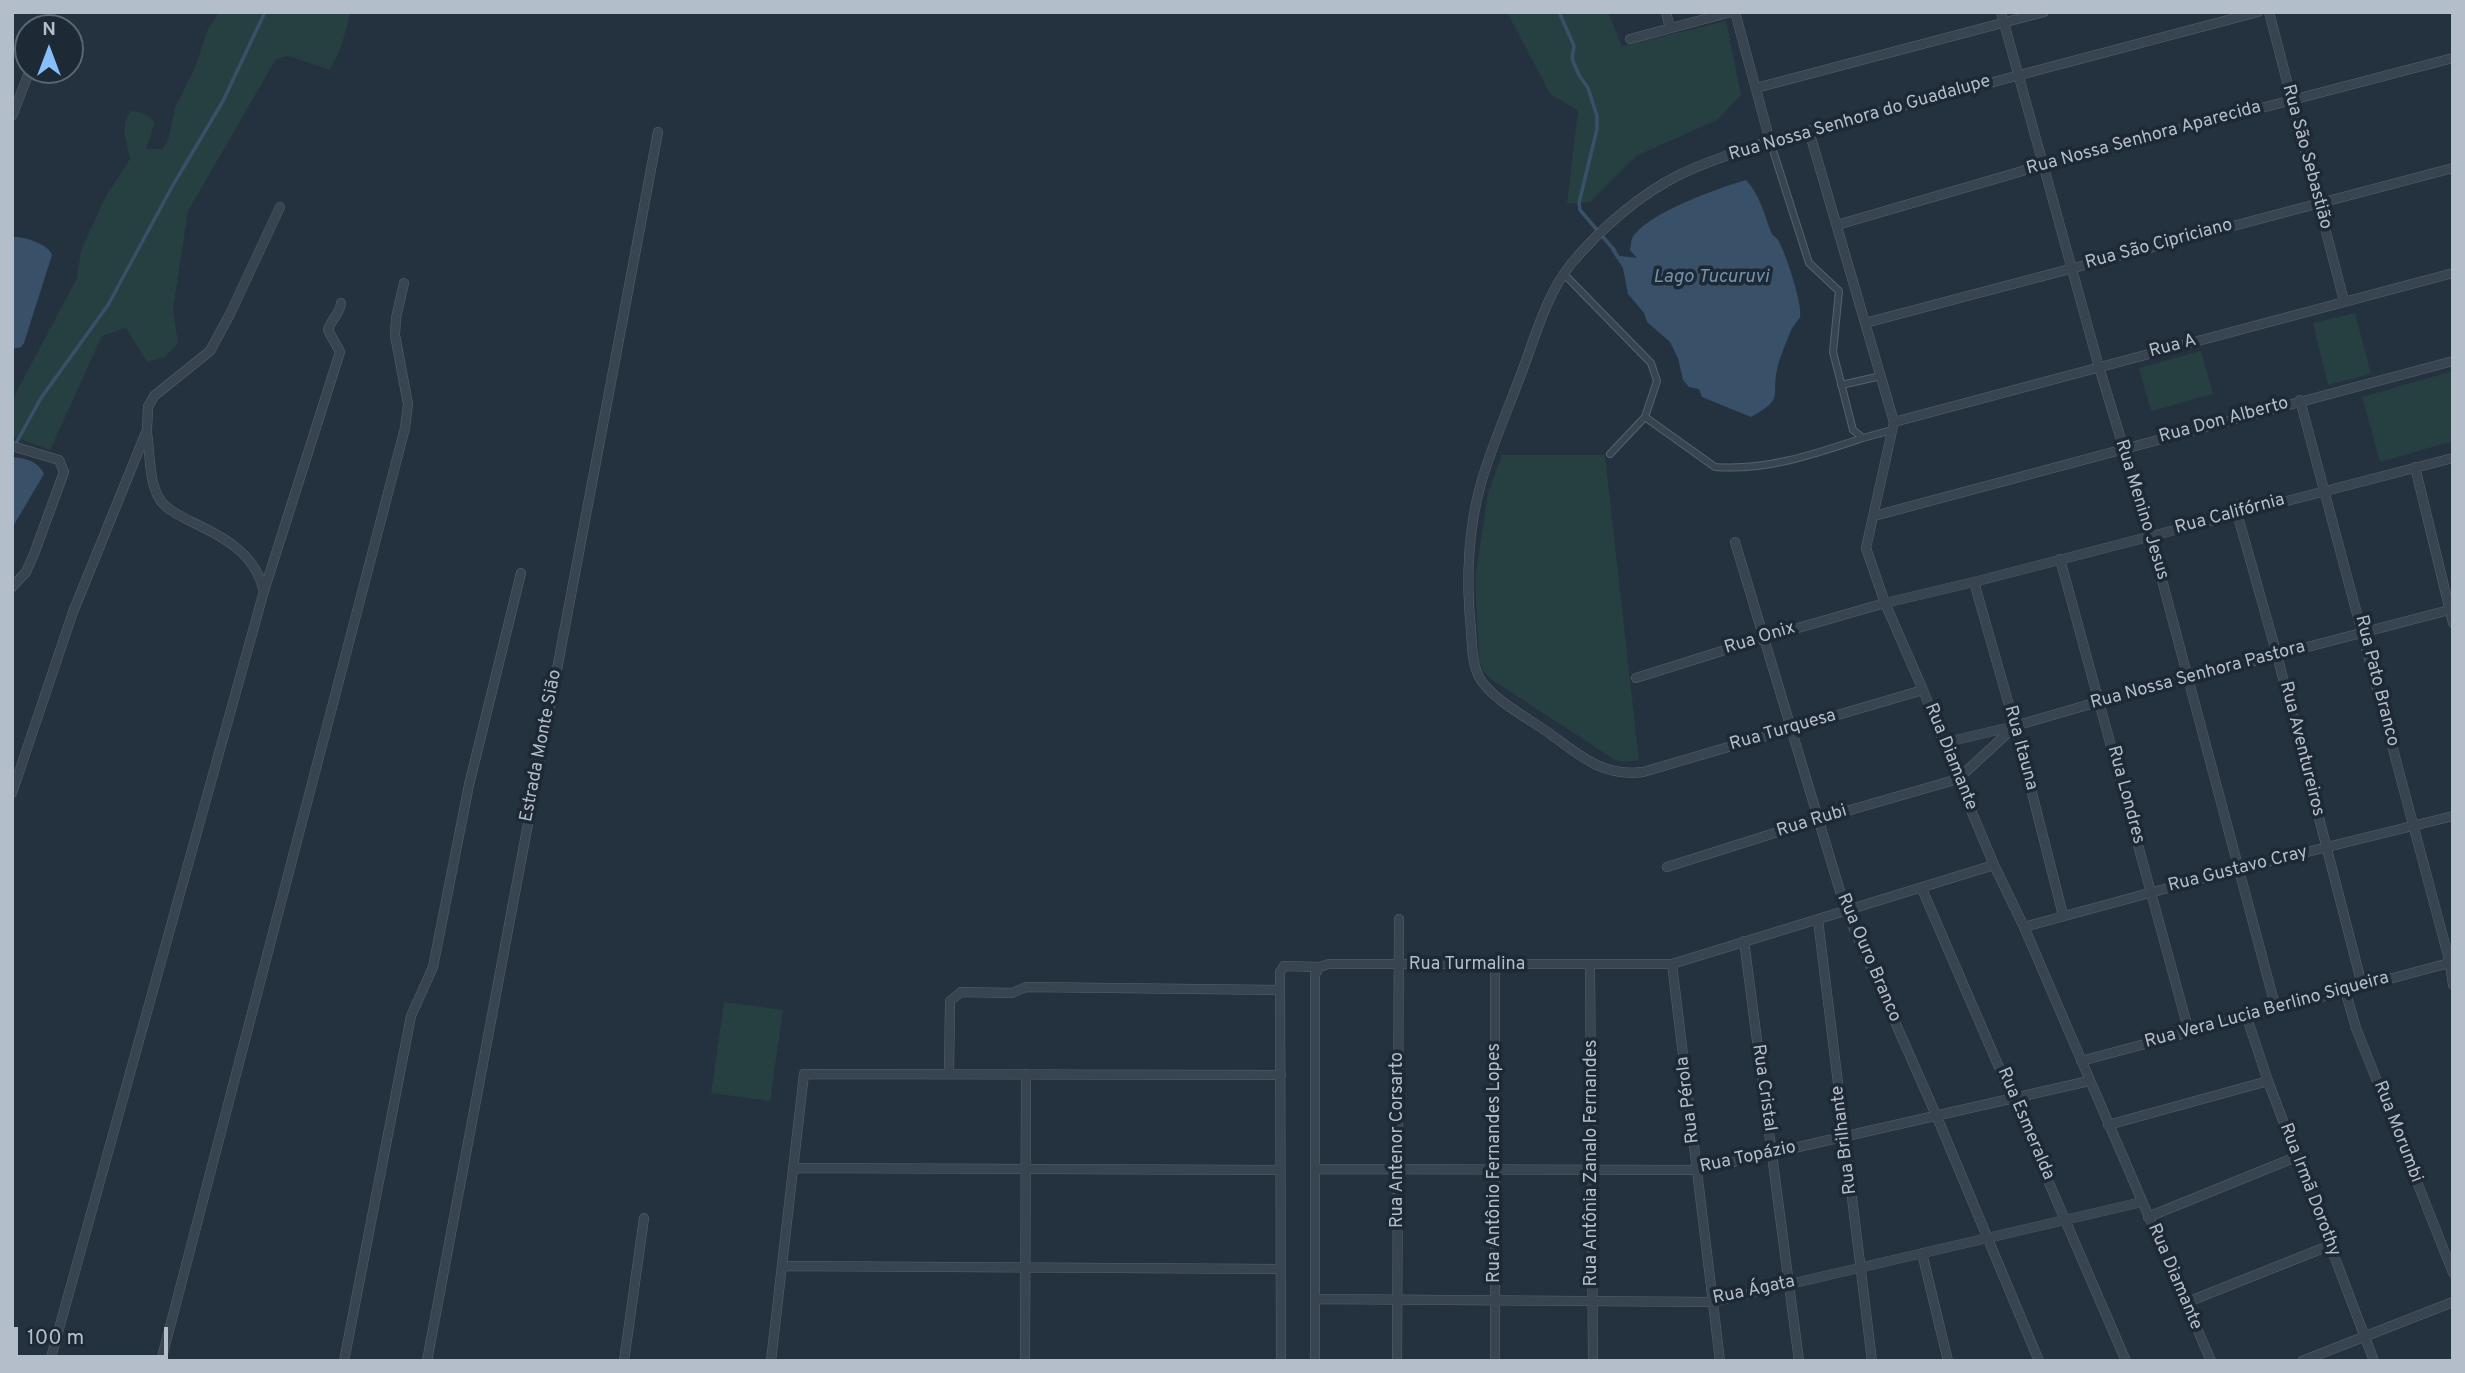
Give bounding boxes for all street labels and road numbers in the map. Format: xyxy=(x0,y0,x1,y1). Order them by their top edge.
street label: Rua Nossa Senhora do Guadalupe xyxy=(1727,71,1993,167)
street label: Rua São Sebastião xyxy=(2276,82,2336,232)
street label: Rua Nossa Senhora Aparecida xyxy=(2024,97,2264,181)
street label: Rua São Cipriciano xyxy=(2083,215,2235,275)
street label: Rua A xyxy=(2147,330,2199,364)
street label: Rua Don Alberto xyxy=(2157,393,2291,449)
street label: Rua Menino Jesus xyxy=(2109,437,2173,583)
street label: Rua Califórnia xyxy=(2173,490,2287,540)
street label: Rua Pato Branco xyxy=(2349,613,2403,749)
street label: Rua Onix xyxy=(1722,618,1798,660)
street label: Rua Nossa Senhora Pastora xyxy=(2088,637,2308,715)
street label: Estrada Monte Sião xyxy=(517,668,567,824)
street label: Rua Aventureiros xyxy=(2274,679,2328,819)
street label: Rua Diamante xyxy=(1919,700,1981,814)
street label: Rua Itauna xyxy=(1998,703,2042,793)
street label: Rua Turquesa xyxy=(1727,706,1839,756)
street label: Rua Londres xyxy=(2102,744,2148,846)
street label: Rua Rubi xyxy=(1774,801,1850,843)
street label: Rua Gustavo Cray xyxy=(2166,842,2310,898)
street label: Rua Ouro Branco xyxy=(1831,890,1905,1026)
street label: Rua Turmalina xyxy=(1409,954,1525,976)
street label: Rua Vera Lucia Berlino Siqueira xyxy=(2143,968,2391,1054)
street label: Rua Antônia Zanalo Fernandes xyxy=(1581,1040,1603,1286)
street label: Rua Antônio Fernandes Lopes xyxy=(1484,1043,1506,1283)
street label: Rua Cristal xyxy=(1746,1043,1780,1133)
street label: Rua Antenor Corsarto xyxy=(1387,1052,1409,1228)
street label: Rua Pérola xyxy=(1673,1055,1705,1145)
street label: Rua Esmeralda xyxy=(1992,1064,2058,1184)
street label: Rua Morumbi xyxy=(2368,1078,2426,1186)
street label: Rua Brilhante xyxy=(1828,1084,1862,1196)
street label: Rua Irmã Dorothy xyxy=(2274,1120,2344,1260)
street label: Rua Topázio xyxy=(1698,1137,1798,1179)
street label: Rua Diamante xyxy=(2142,1221,2206,1333)
street label: Rua Ágata xyxy=(1711,1272,1797,1310)

